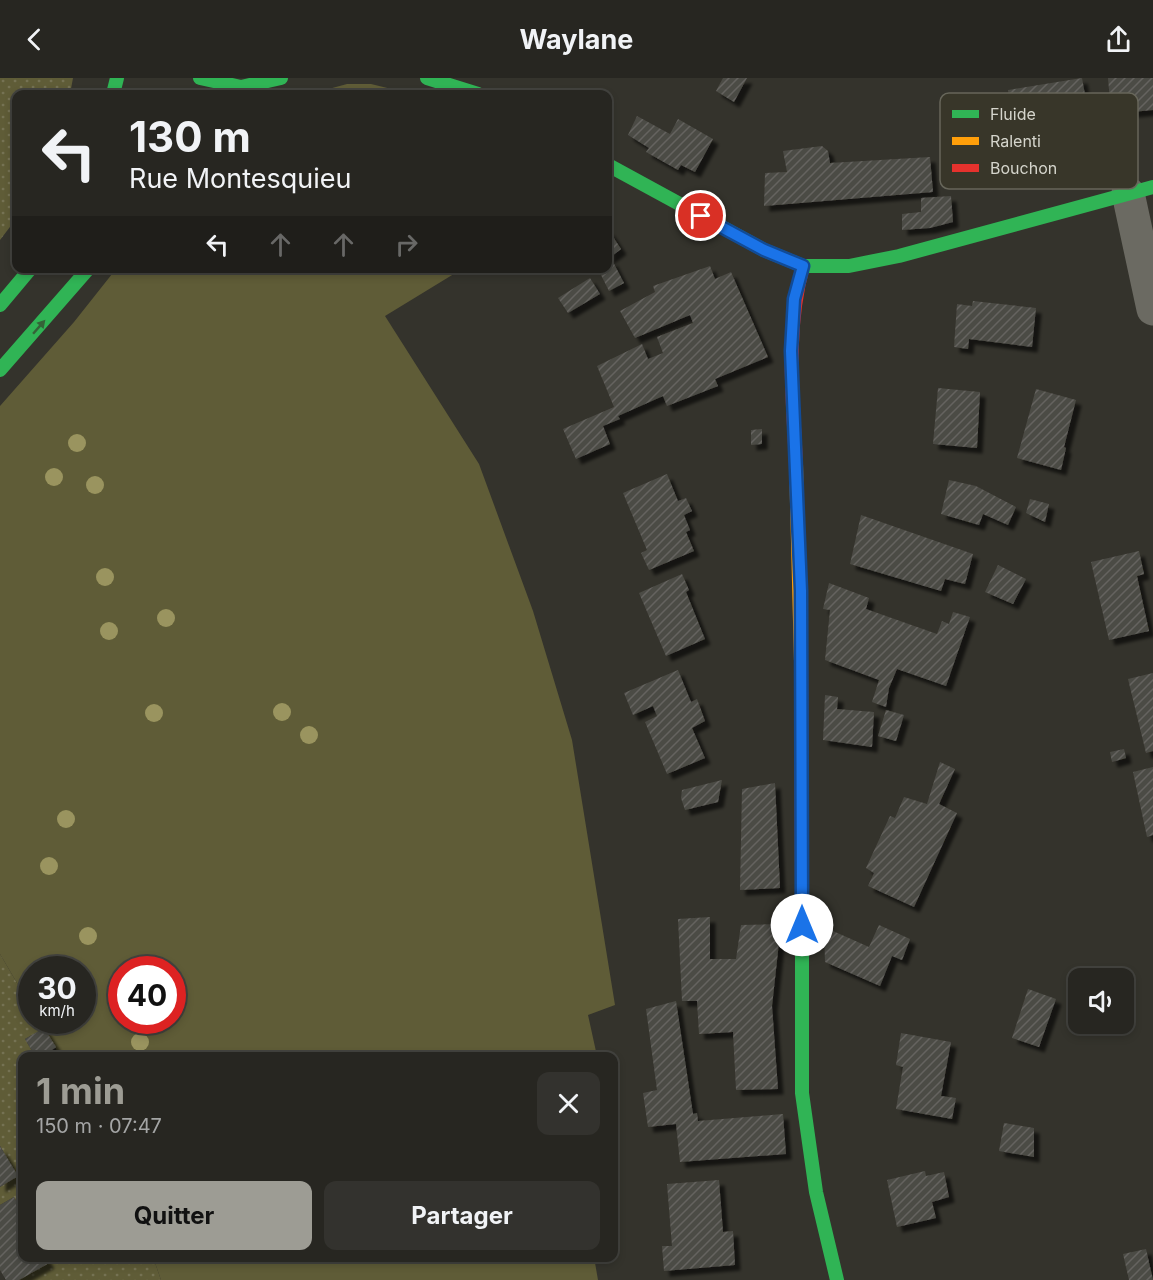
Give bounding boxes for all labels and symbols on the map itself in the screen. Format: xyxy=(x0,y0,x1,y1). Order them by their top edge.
legend xyxy=(940,93,1138,189)
text: Fluide xyxy=(990,104,1036,124)
text: Ralenti xyxy=(990,131,1041,151)
text: Bouchon xyxy=(990,158,1057,178)
pin xyxy=(675,190,726,241)
one-way arrow xyxy=(32,319,46,334)
position arrow xyxy=(770,893,834,957)
speed limit sign: 40 xyxy=(108,956,186,1034)

